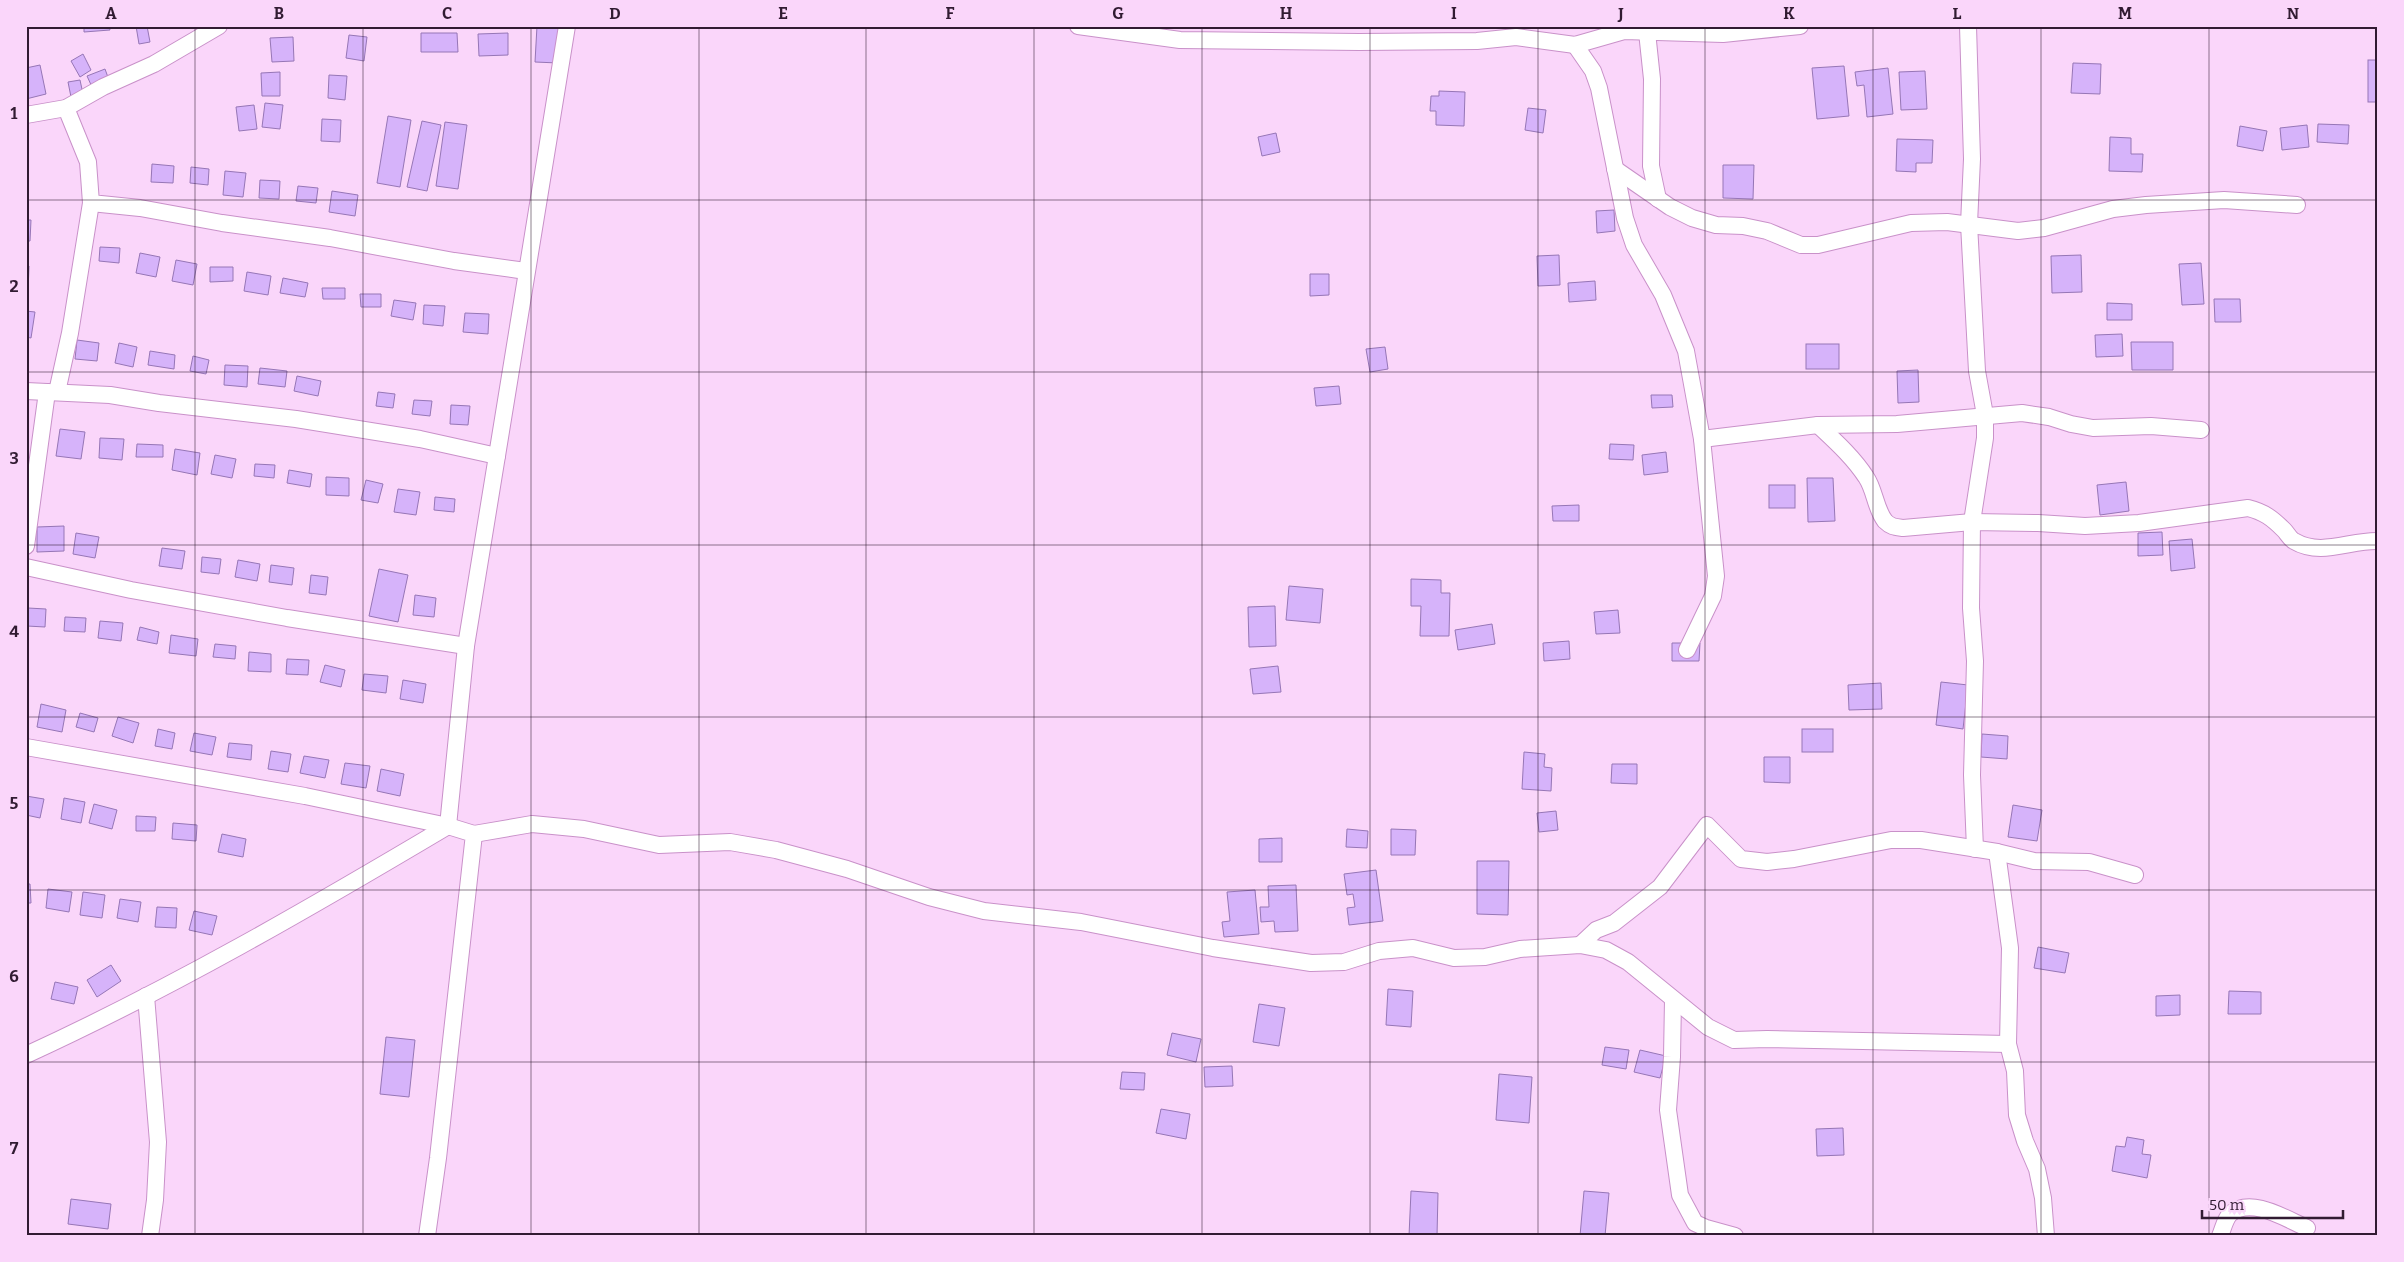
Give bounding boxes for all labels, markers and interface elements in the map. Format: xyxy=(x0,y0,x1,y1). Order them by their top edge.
text: A xyxy=(105,4,117,23)
text: B xyxy=(274,4,284,23)
text: C xyxy=(442,4,452,23)
text: D xyxy=(609,4,621,23)
text: E xyxy=(778,4,788,23)
text: F xyxy=(946,4,955,23)
text: G xyxy=(1112,4,1124,23)
text: H xyxy=(1280,4,1293,23)
text: I xyxy=(1451,4,1457,23)
text: J xyxy=(1617,4,1624,23)
text: K xyxy=(1783,4,1795,23)
text: L xyxy=(1953,4,1962,23)
text: M xyxy=(2118,4,2132,23)
text: N xyxy=(2287,4,2299,23)
text: 1 xyxy=(11,104,18,123)
text: 2 xyxy=(9,277,19,296)
text: 3 xyxy=(9,449,19,468)
text: 4 xyxy=(9,622,19,641)
text: 5 xyxy=(10,794,19,813)
text: 6 xyxy=(9,967,19,986)
text: 7 xyxy=(10,1139,19,1158)
scale bar xyxy=(2202,1187,2343,1219)
text: 50 m xyxy=(2209,1196,2245,1214)

